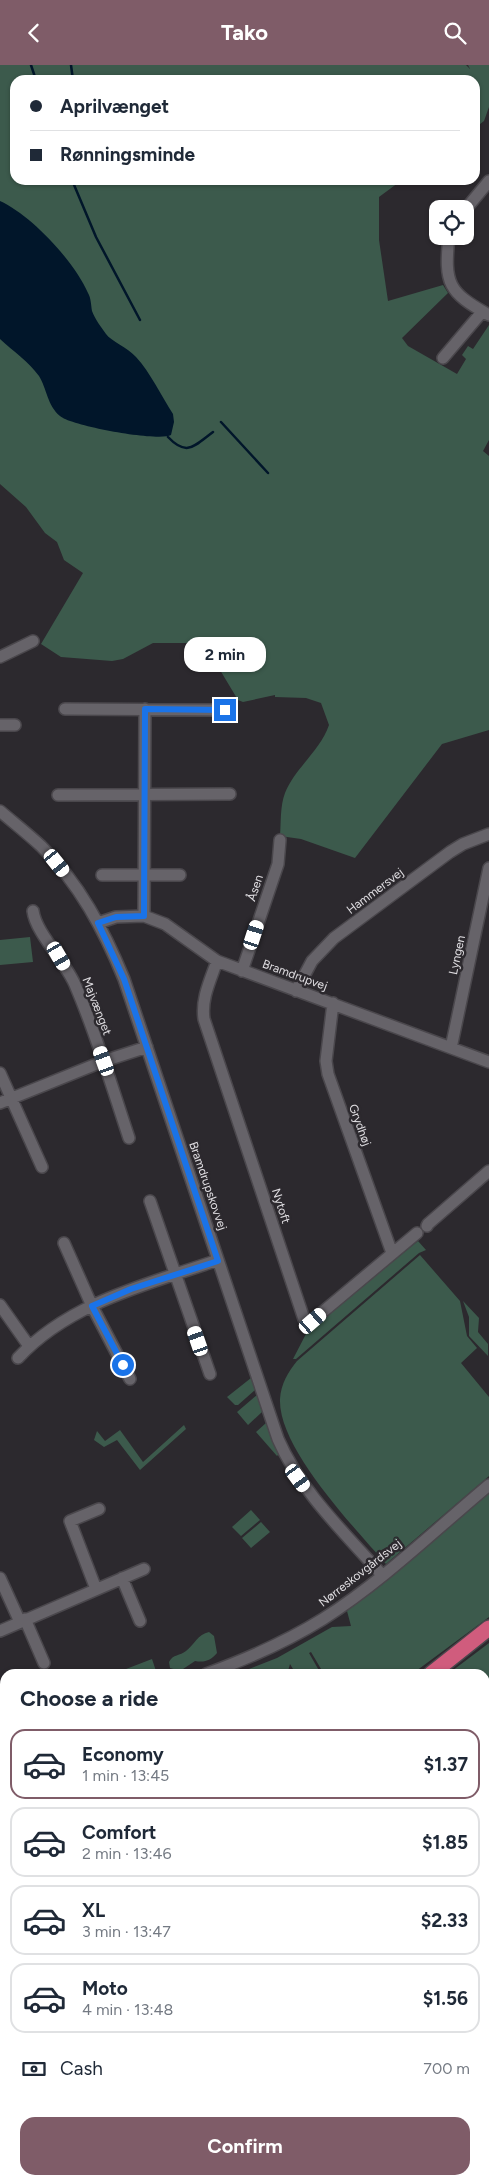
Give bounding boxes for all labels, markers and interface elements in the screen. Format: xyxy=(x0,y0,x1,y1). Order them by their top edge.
icon: back xyxy=(20,19,48,47)
text: Tako xyxy=(221,19,268,46)
icon: search xyxy=(441,19,469,47)
text: Aprilvænget xyxy=(60,95,169,118)
text: Rønningsminde xyxy=(60,143,195,166)
map controls xyxy=(429,200,474,245)
button: locate xyxy=(429,200,474,245)
callout: 2 min xyxy=(184,637,266,673)
text: 2 min xyxy=(205,645,245,664)
route end xyxy=(214,699,236,721)
car xyxy=(41,847,72,879)
street label: Hammersvej xyxy=(344,865,406,917)
street label: Åsen xyxy=(244,873,266,903)
car xyxy=(242,918,265,952)
street label: Lyngen xyxy=(446,934,468,976)
car xyxy=(45,939,72,973)
street label: Bramdrupvej xyxy=(261,957,329,993)
street label: Majvænget xyxy=(80,975,115,1037)
car xyxy=(91,1044,116,1078)
street label: Grydhøj xyxy=(346,1102,374,1148)
street label: Bramdrupskovvej xyxy=(186,1140,230,1232)
street label: Nytoft xyxy=(269,1187,293,1226)
car xyxy=(296,1305,329,1337)
car xyxy=(186,1324,209,1358)
route start xyxy=(112,1354,134,1376)
car xyxy=(283,1461,312,1495)
street label: Nørreskovgårdsvej xyxy=(316,1536,404,1610)
text: Choose a ride xyxy=(20,1685,158,1712)
icon: car xyxy=(22,1742,67,1787)
text: Economy xyxy=(82,1743,164,1766)
text: $1.37 xyxy=(424,1753,468,1776)
text: 1 min · 13:45 xyxy=(82,1766,169,1785)
icon: car xyxy=(22,1820,67,1865)
text: Comfort xyxy=(82,1821,157,1844)
text: $1.85 xyxy=(422,1831,468,1854)
text: 2 min · 13:46 xyxy=(82,1844,171,1863)
icon: car xyxy=(22,1898,67,1943)
text: XL xyxy=(82,1899,105,1922)
text: $2.33 xyxy=(421,1909,468,1932)
text: 3 min · 13:47 xyxy=(82,1922,171,1941)
icon: car xyxy=(22,1976,67,2021)
text: Moto xyxy=(82,1977,128,2000)
text: $1.56 xyxy=(423,1987,468,2010)
text: 4 min · 13:48 xyxy=(82,2000,173,2019)
icon: cash xyxy=(20,2055,48,2083)
text: Cash xyxy=(60,2057,103,2080)
text: 700 m xyxy=(423,2059,470,2078)
button: Confirm xyxy=(20,2117,470,2175)

